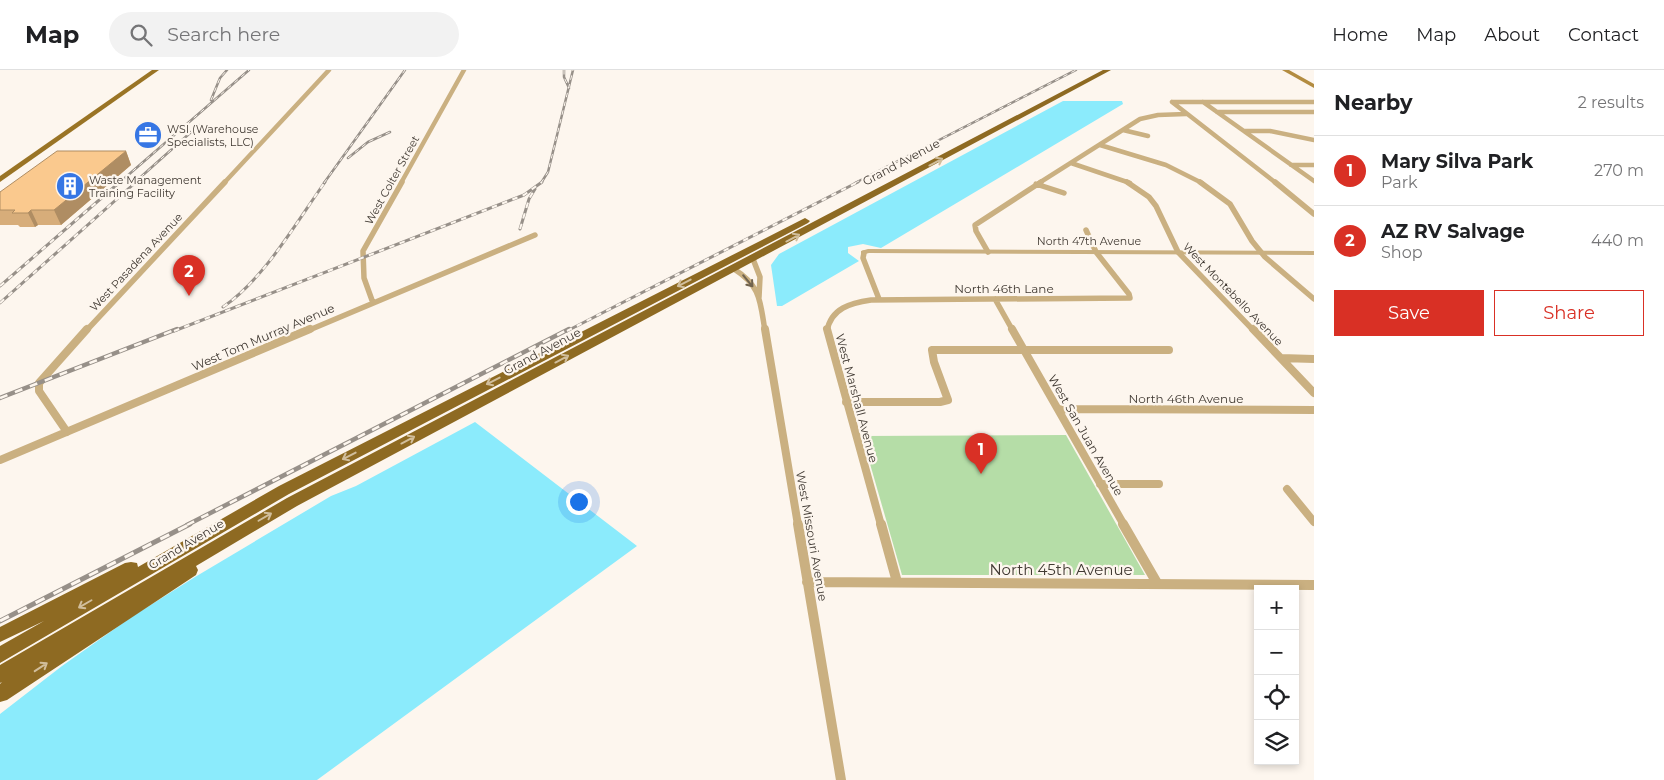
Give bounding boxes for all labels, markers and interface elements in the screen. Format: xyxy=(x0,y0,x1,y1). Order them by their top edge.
search box xyxy=(109,12,459,57)
text: Map xyxy=(25,20,79,49)
icon: search xyxy=(127,21,155,49)
text: Search here xyxy=(167,23,280,46)
text: Home xyxy=(1332,24,1388,46)
text: Map xyxy=(1416,24,1456,46)
text: About xyxy=(1484,24,1540,46)
text: Contact xyxy=(1568,24,1639,46)
text: Nearby xyxy=(1334,90,1413,115)
text: 2 results xyxy=(1578,93,1644,112)
office icon: WSI (Warehouse Specialists, LLC) xyxy=(133,120,163,150)
place label: WSI (Warehouse Specialists, LLC) xyxy=(167,122,259,149)
street label: West Colter Street xyxy=(362,133,423,227)
street label: Grand Avenue xyxy=(860,135,942,189)
text: Mary Silva Park xyxy=(1381,150,1533,173)
one-way arrow xyxy=(928,157,943,166)
text: 1 xyxy=(1347,161,1353,180)
text: 270 m xyxy=(1594,161,1644,180)
building icon: Waste Management Training Facility xyxy=(55,171,85,201)
place label: Waste Management Training Facility xyxy=(89,173,202,200)
text: Park xyxy=(1381,173,1418,192)
street label: West Pasadena Avenue xyxy=(87,210,186,314)
text: AZ RV Salvage xyxy=(1381,220,1525,243)
text: 2 xyxy=(1345,231,1355,250)
text: 440 m xyxy=(1591,231,1644,250)
one-way arrow xyxy=(785,233,800,243)
street label: North 47th Avenue xyxy=(1037,234,1142,248)
street label: West Montebello Avenue xyxy=(1180,239,1286,349)
text: Shop xyxy=(1381,243,1423,262)
pin: 2 xyxy=(173,255,205,296)
one-way arrow xyxy=(743,275,754,288)
one-way arrow xyxy=(677,278,692,288)
street label: North 46th Lane xyxy=(954,281,1054,296)
button: Save xyxy=(1334,290,1484,336)
button: Share xyxy=(1494,290,1644,336)
street label: West Tom Murray Avenue xyxy=(189,300,337,374)
street label: Grand Avenue xyxy=(501,324,583,378)
street label: West Marshall Avenue xyxy=(833,332,881,464)
one-way arrow xyxy=(554,354,569,363)
street label: West San Juan Avenue xyxy=(1045,372,1127,498)
one-way arrow xyxy=(486,377,501,386)
street label: North 46th Avenue xyxy=(1128,391,1244,406)
pin: 1 xyxy=(965,433,997,474)
one-way arrow xyxy=(401,435,416,445)
one-way arrow xyxy=(341,451,356,461)
street label: West Missouri Avenue xyxy=(793,470,831,602)
your location xyxy=(566,489,592,515)
one-way arrow xyxy=(258,512,273,522)
street label: Grand Avenue xyxy=(146,516,226,572)
street label: North 45th Avenue xyxy=(989,560,1133,579)
map controls xyxy=(1254,585,1299,765)
button: + xyxy=(1254,585,1299,630)
one-way arrow xyxy=(79,600,93,610)
button: − xyxy=(1254,630,1299,675)
one-way arrow xyxy=(33,662,47,672)
button: locate xyxy=(1254,675,1299,720)
button: layers xyxy=(1254,720,1299,765)

